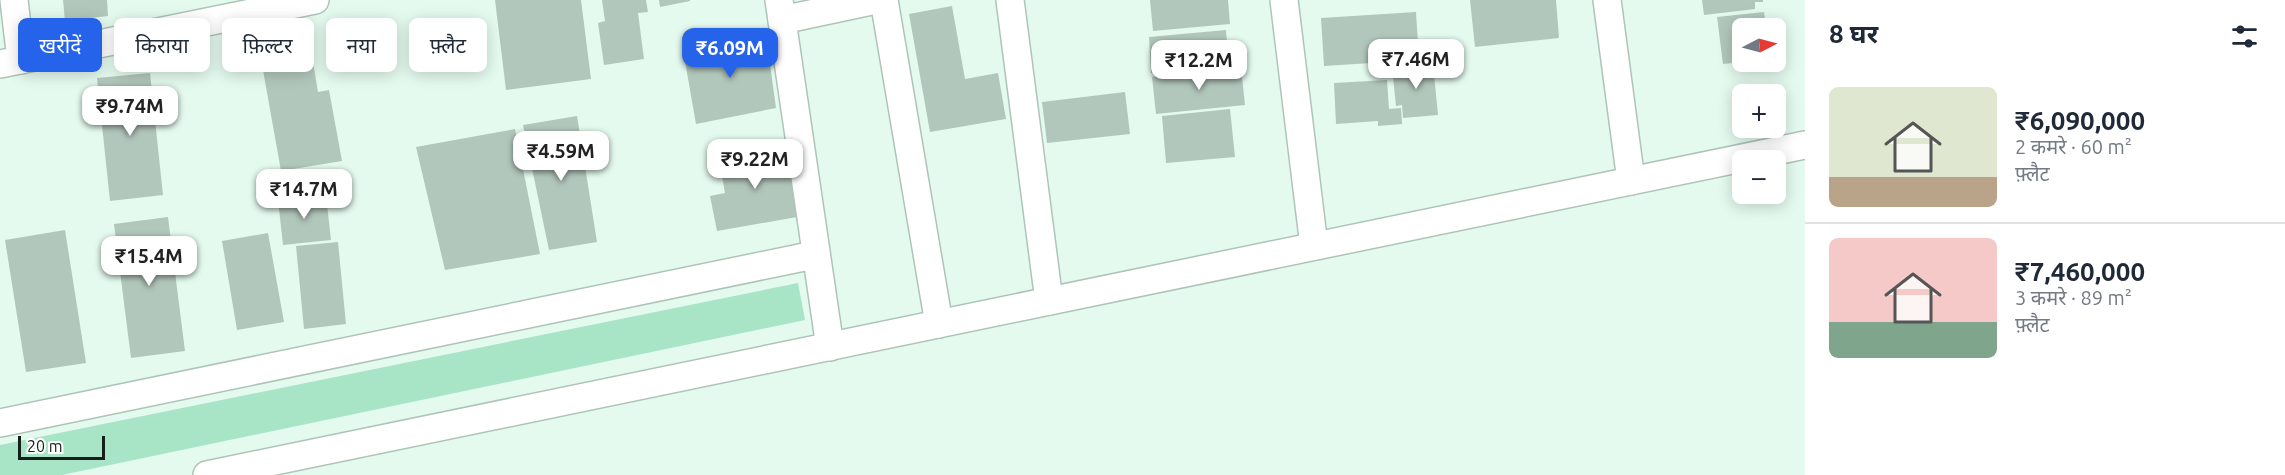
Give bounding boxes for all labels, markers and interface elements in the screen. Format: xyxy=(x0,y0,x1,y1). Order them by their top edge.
chip: खरीदें xyxy=(18,18,102,72)
chip: किराया xyxy=(114,18,210,72)
chip: फ़िल्टर xyxy=(222,18,314,72)
chip: नया xyxy=(326,18,397,72)
chip: फ़्लैट xyxy=(409,18,487,72)
north arrow xyxy=(1732,18,1786,72)
map controls xyxy=(1732,18,1786,204)
text: 8 घर xyxy=(1829,19,1878,48)
icon: filters xyxy=(2228,20,2261,53)
pin: ₹6.09M xyxy=(681,28,779,79)
text: ₹6.09M xyxy=(696,36,764,59)
pin: ₹7.46M xyxy=(1367,39,1465,90)
pin: ₹12.2M xyxy=(1150,40,1248,91)
text: ₹7.46M xyxy=(1382,47,1450,70)
text: ₹12.2M xyxy=(1165,48,1233,71)
button: + xyxy=(1732,84,1786,138)
pin: ₹9.74M xyxy=(81,86,179,137)
text: ₹9.74M xyxy=(96,94,164,117)
text: ₹6,090,000 xyxy=(2015,106,2145,135)
icon: home xyxy=(1877,111,1949,183)
pin: ₹4.59M xyxy=(512,131,610,182)
text: 2 कमरे · 60 m² xyxy=(2015,135,2132,158)
text: ₹4.59M xyxy=(527,139,595,162)
pin: ₹9.22M xyxy=(706,139,804,190)
text: ₹9.22M xyxy=(721,147,789,170)
button: − xyxy=(1732,150,1786,204)
text: फ़्लैट xyxy=(2015,162,2050,185)
pin: ₹14.7M xyxy=(255,169,353,220)
text: ₹14.7M xyxy=(270,177,338,200)
pin: ₹15.4M xyxy=(100,236,198,287)
text: ₹15.4M xyxy=(115,244,183,267)
text: ₹7,460,000 xyxy=(2015,257,2145,286)
icon: home xyxy=(1877,262,1949,334)
text: 3 कमरे · 89 m² xyxy=(2015,286,2132,309)
text: फ़्लैट xyxy=(2015,313,2050,336)
scale bar xyxy=(18,433,105,460)
text: 20 m xyxy=(27,437,63,455)

